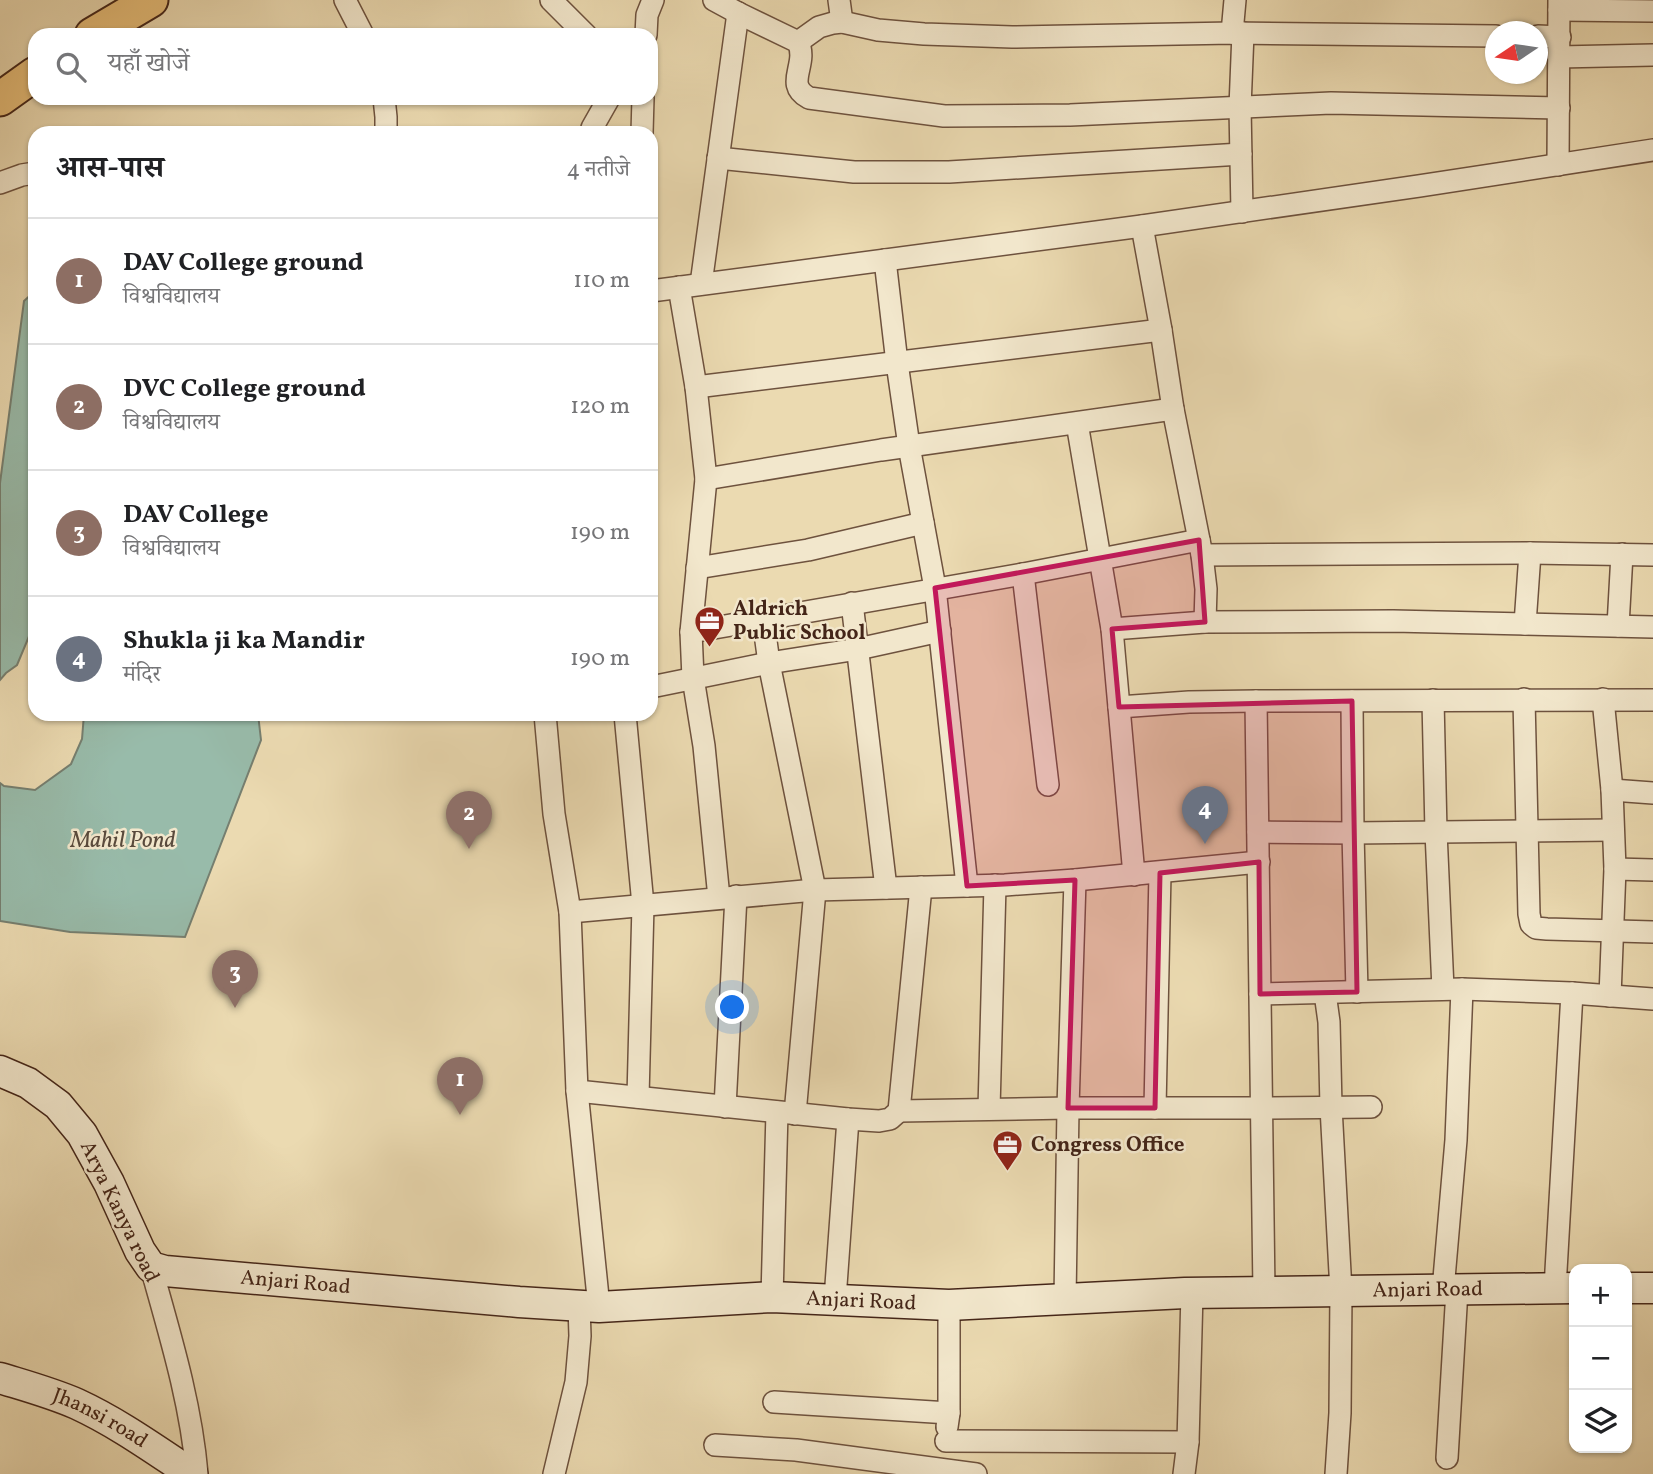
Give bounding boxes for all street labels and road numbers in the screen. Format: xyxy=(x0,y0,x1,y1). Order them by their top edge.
street label: Arya Kanya road xyxy=(72,1136,166,1288)
street label: Anjari Road xyxy=(239,1263,352,1302)
street label: Anjari Road xyxy=(1372,1275,1483,1305)
street label: Anjari Road xyxy=(805,1284,917,1318)
street label: Jhansi road xyxy=(48,1381,153,1455)

